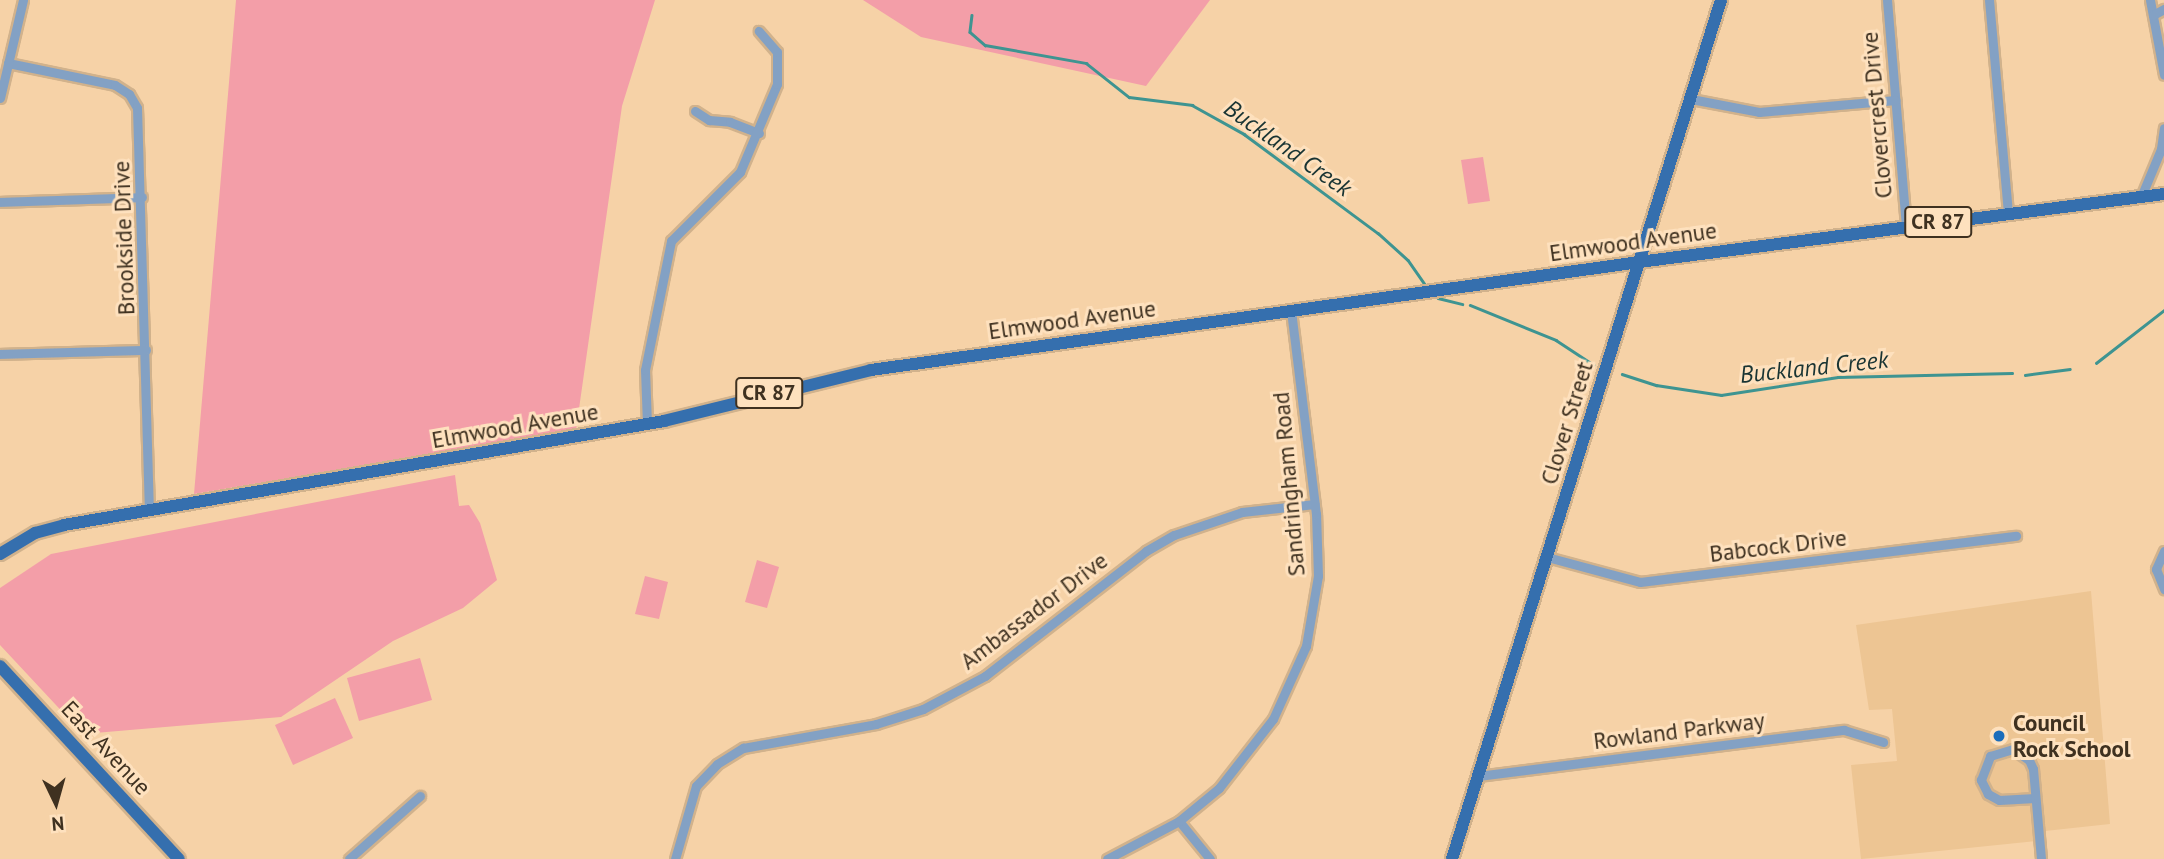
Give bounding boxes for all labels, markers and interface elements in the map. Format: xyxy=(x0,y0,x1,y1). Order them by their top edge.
street label: Clovercrest Drive xyxy=(1856,30,1898,200)
water label: Buckland Creek xyxy=(1219,93,1357,203)
street label: Brookside Drive xyxy=(108,160,140,316)
road number: CR 87 xyxy=(1903,204,1973,240)
street label: Elmwood Avenue xyxy=(1547,217,1719,267)
street label: Elmwood Avenue xyxy=(986,295,1158,345)
water label: Buckland Creek xyxy=(1738,345,1890,389)
street label: Clover Street xyxy=(1535,358,1599,488)
road number: CR 87 xyxy=(734,376,804,410)
street label: Sandringham Road xyxy=(1267,391,1311,577)
street label: Elmwood Avenue xyxy=(429,398,601,454)
street label: Babcock Drive xyxy=(1708,524,1848,568)
street label: Ambassador Drive xyxy=(955,547,1113,675)
street label: East Avenue xyxy=(55,695,157,801)
street label: Rowland Parkway xyxy=(1592,707,1766,755)
place label: Council Rock School xyxy=(2013,709,2131,763)
marker: Council Rock School xyxy=(1991,728,2007,744)
north arrow xyxy=(21,768,91,838)
text: N xyxy=(51,811,65,836)

